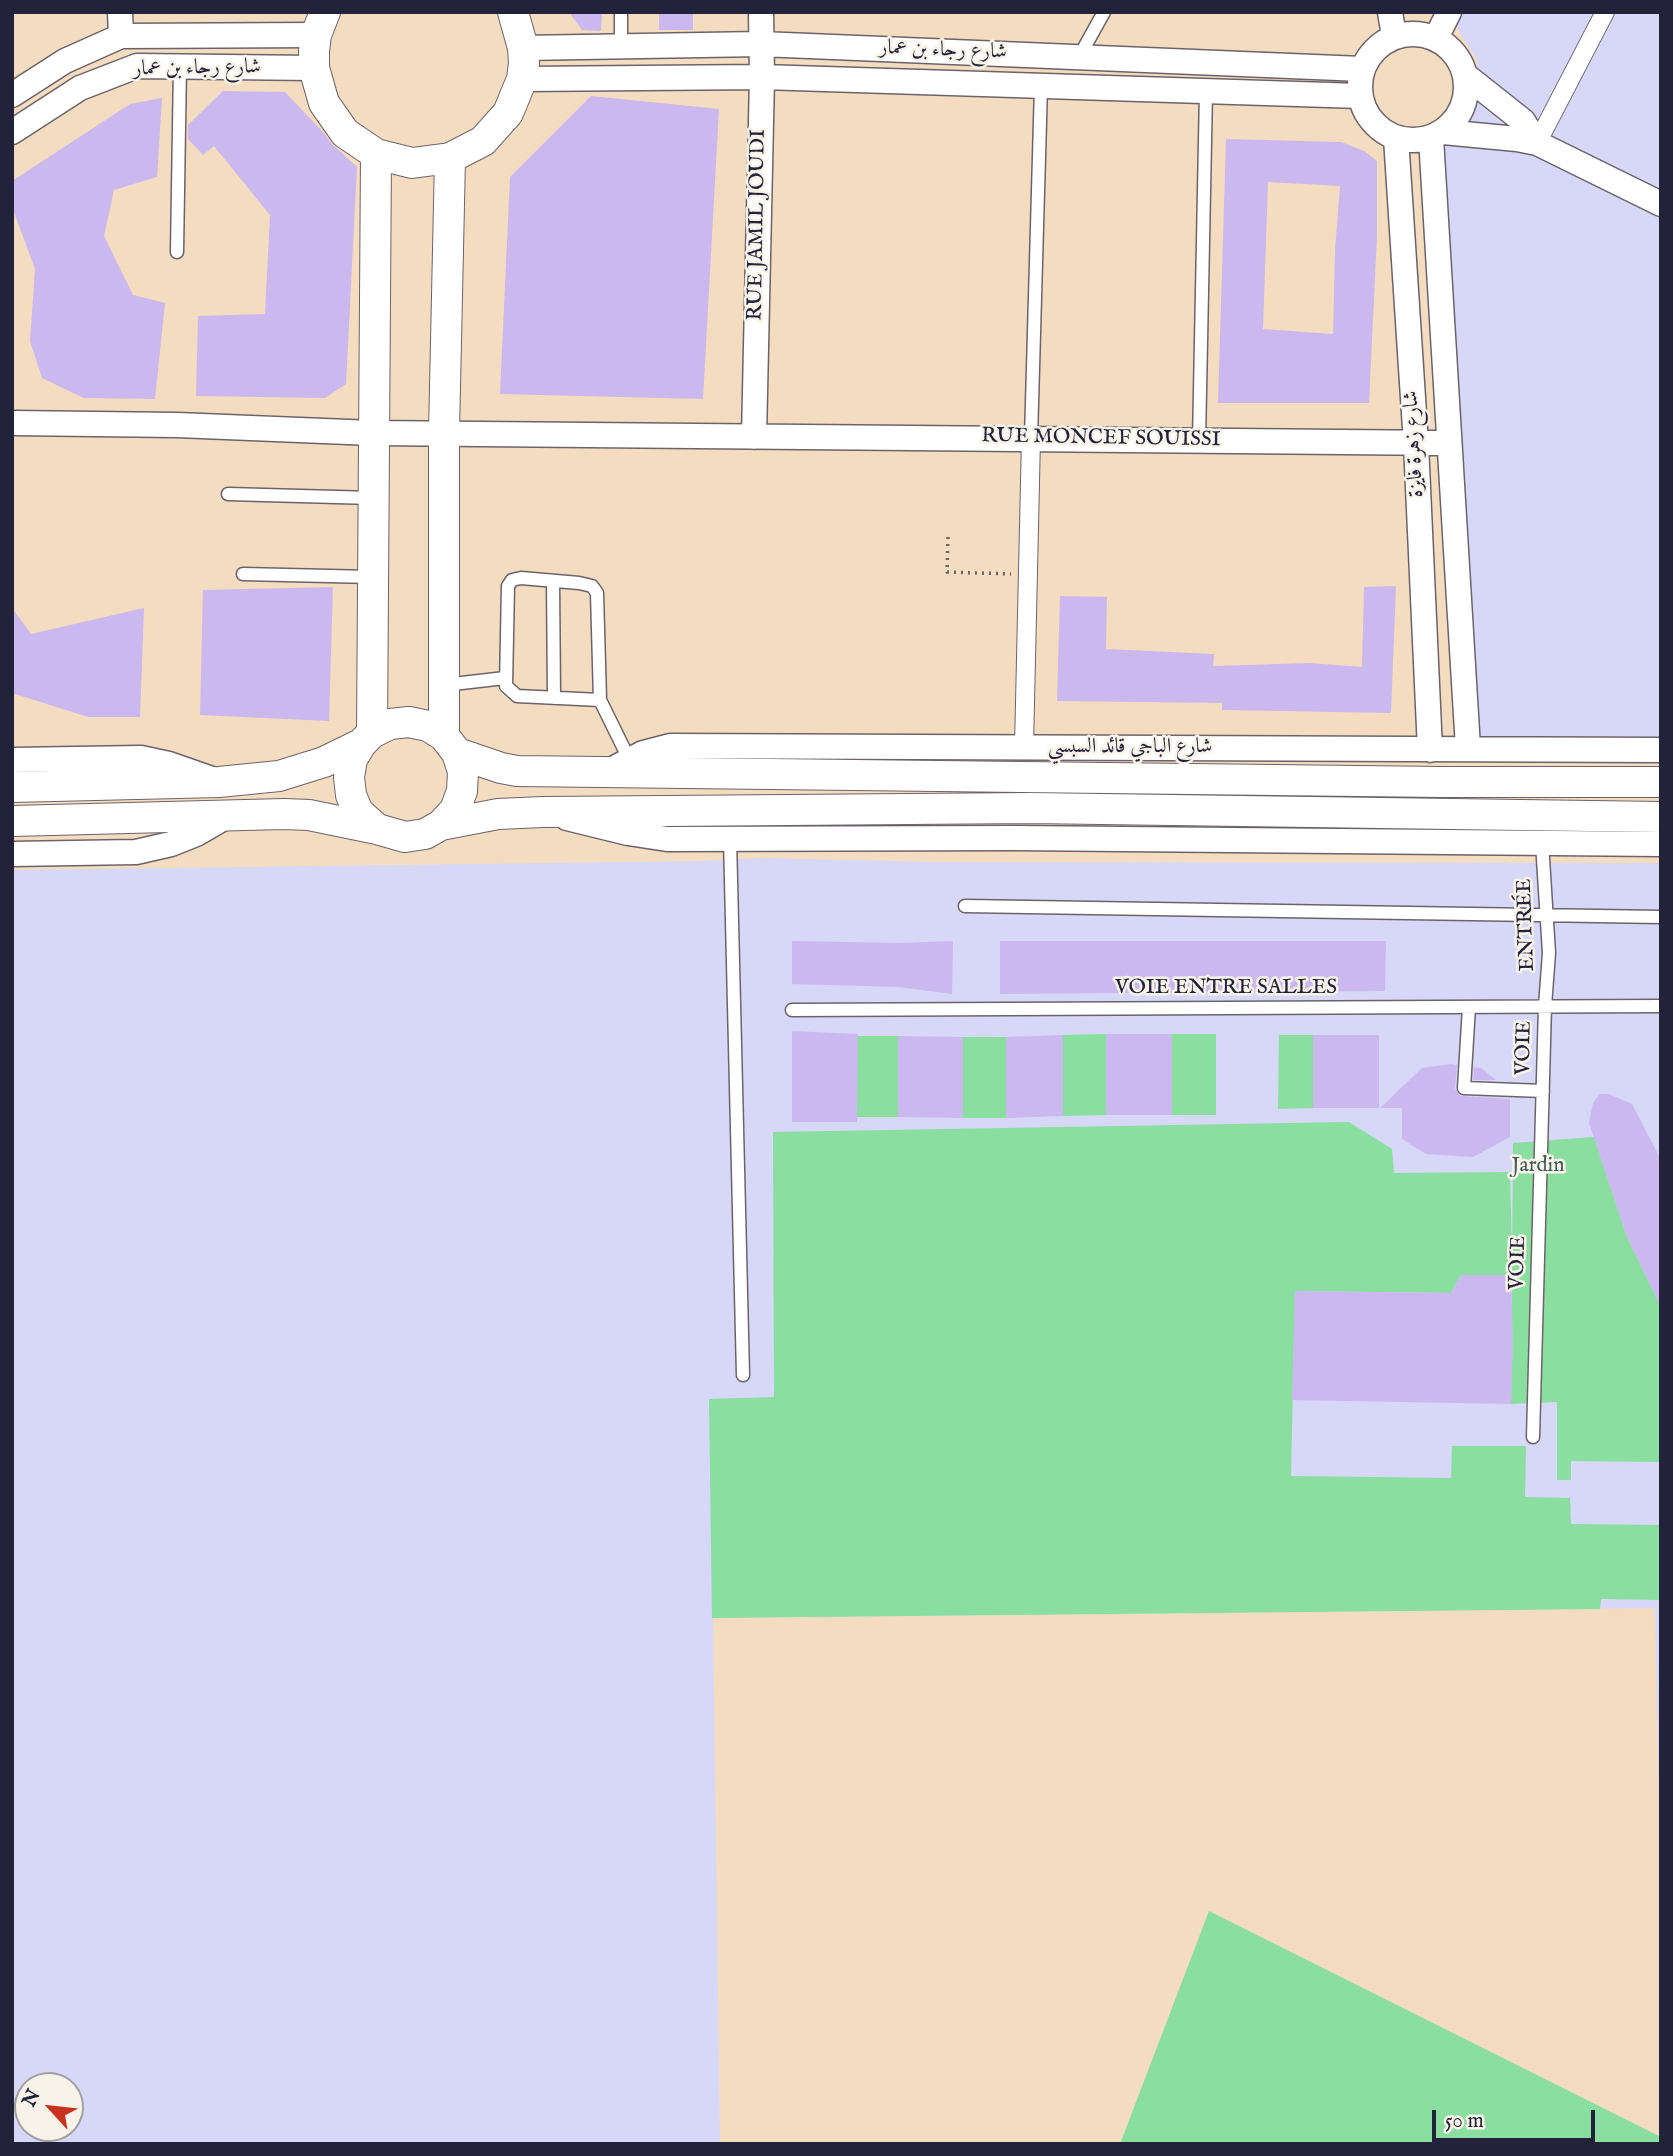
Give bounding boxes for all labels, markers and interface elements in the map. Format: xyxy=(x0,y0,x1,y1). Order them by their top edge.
street label: شارع رجاء بن عمار xyxy=(879,36,1007,66)
street label: شارع رجاء بن عمار xyxy=(133,55,261,83)
street label: RUE JAMIL JOUDI xyxy=(744,129,772,321)
street label: شارع زهرة فايزة xyxy=(1400,390,1430,498)
street label: RUE MONCEF SOUISSI xyxy=(981,424,1221,454)
street label: شارع الباجي قائد السبسي xyxy=(1048,735,1212,761)
street label: ENTRÉE xyxy=(1513,878,1541,972)
street label: VOIE ENTRE SALLES xyxy=(1115,976,1337,1002)
street label: VOIE xyxy=(1512,1021,1538,1075)
park label: Jardin xyxy=(1512,1154,1564,1180)
street label: VOIE xyxy=(1505,1235,1533,1291)
north arrow xyxy=(14,2072,84,2142)
text: N xyxy=(18,2086,46,2111)
scale bar xyxy=(1435,2096,1598,2140)
text: 50 m xyxy=(1445,2108,1484,2135)

